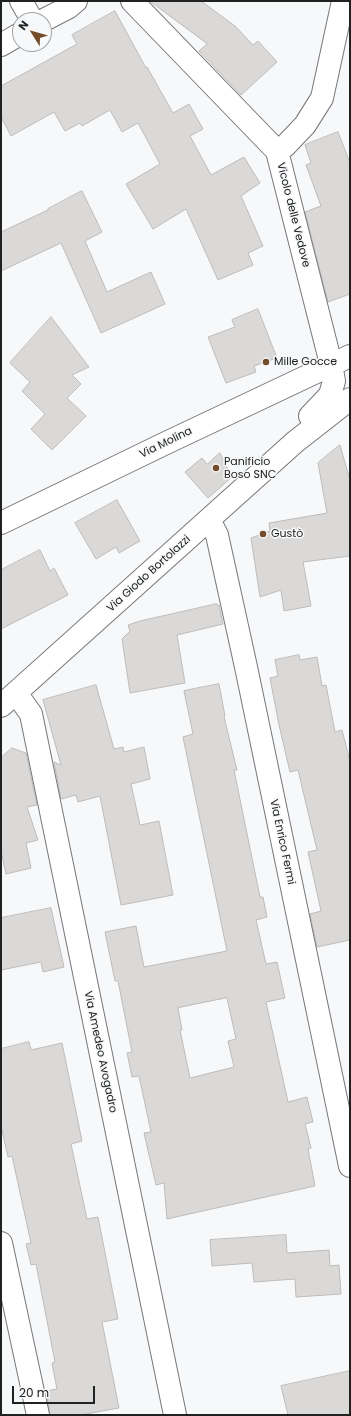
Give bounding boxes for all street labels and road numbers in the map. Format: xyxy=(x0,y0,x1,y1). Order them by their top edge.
street label: Vicolo delle Vedove xyxy=(274,161,312,269)
street label: Via Molina xyxy=(138,425,194,461)
street label: Via Giodo Bortolazzi xyxy=(104,533,194,615)
street label: Via Enrico Fermi xyxy=(266,798,298,886)
street label: Via Amedeo Avogadro xyxy=(81,990,119,1114)

